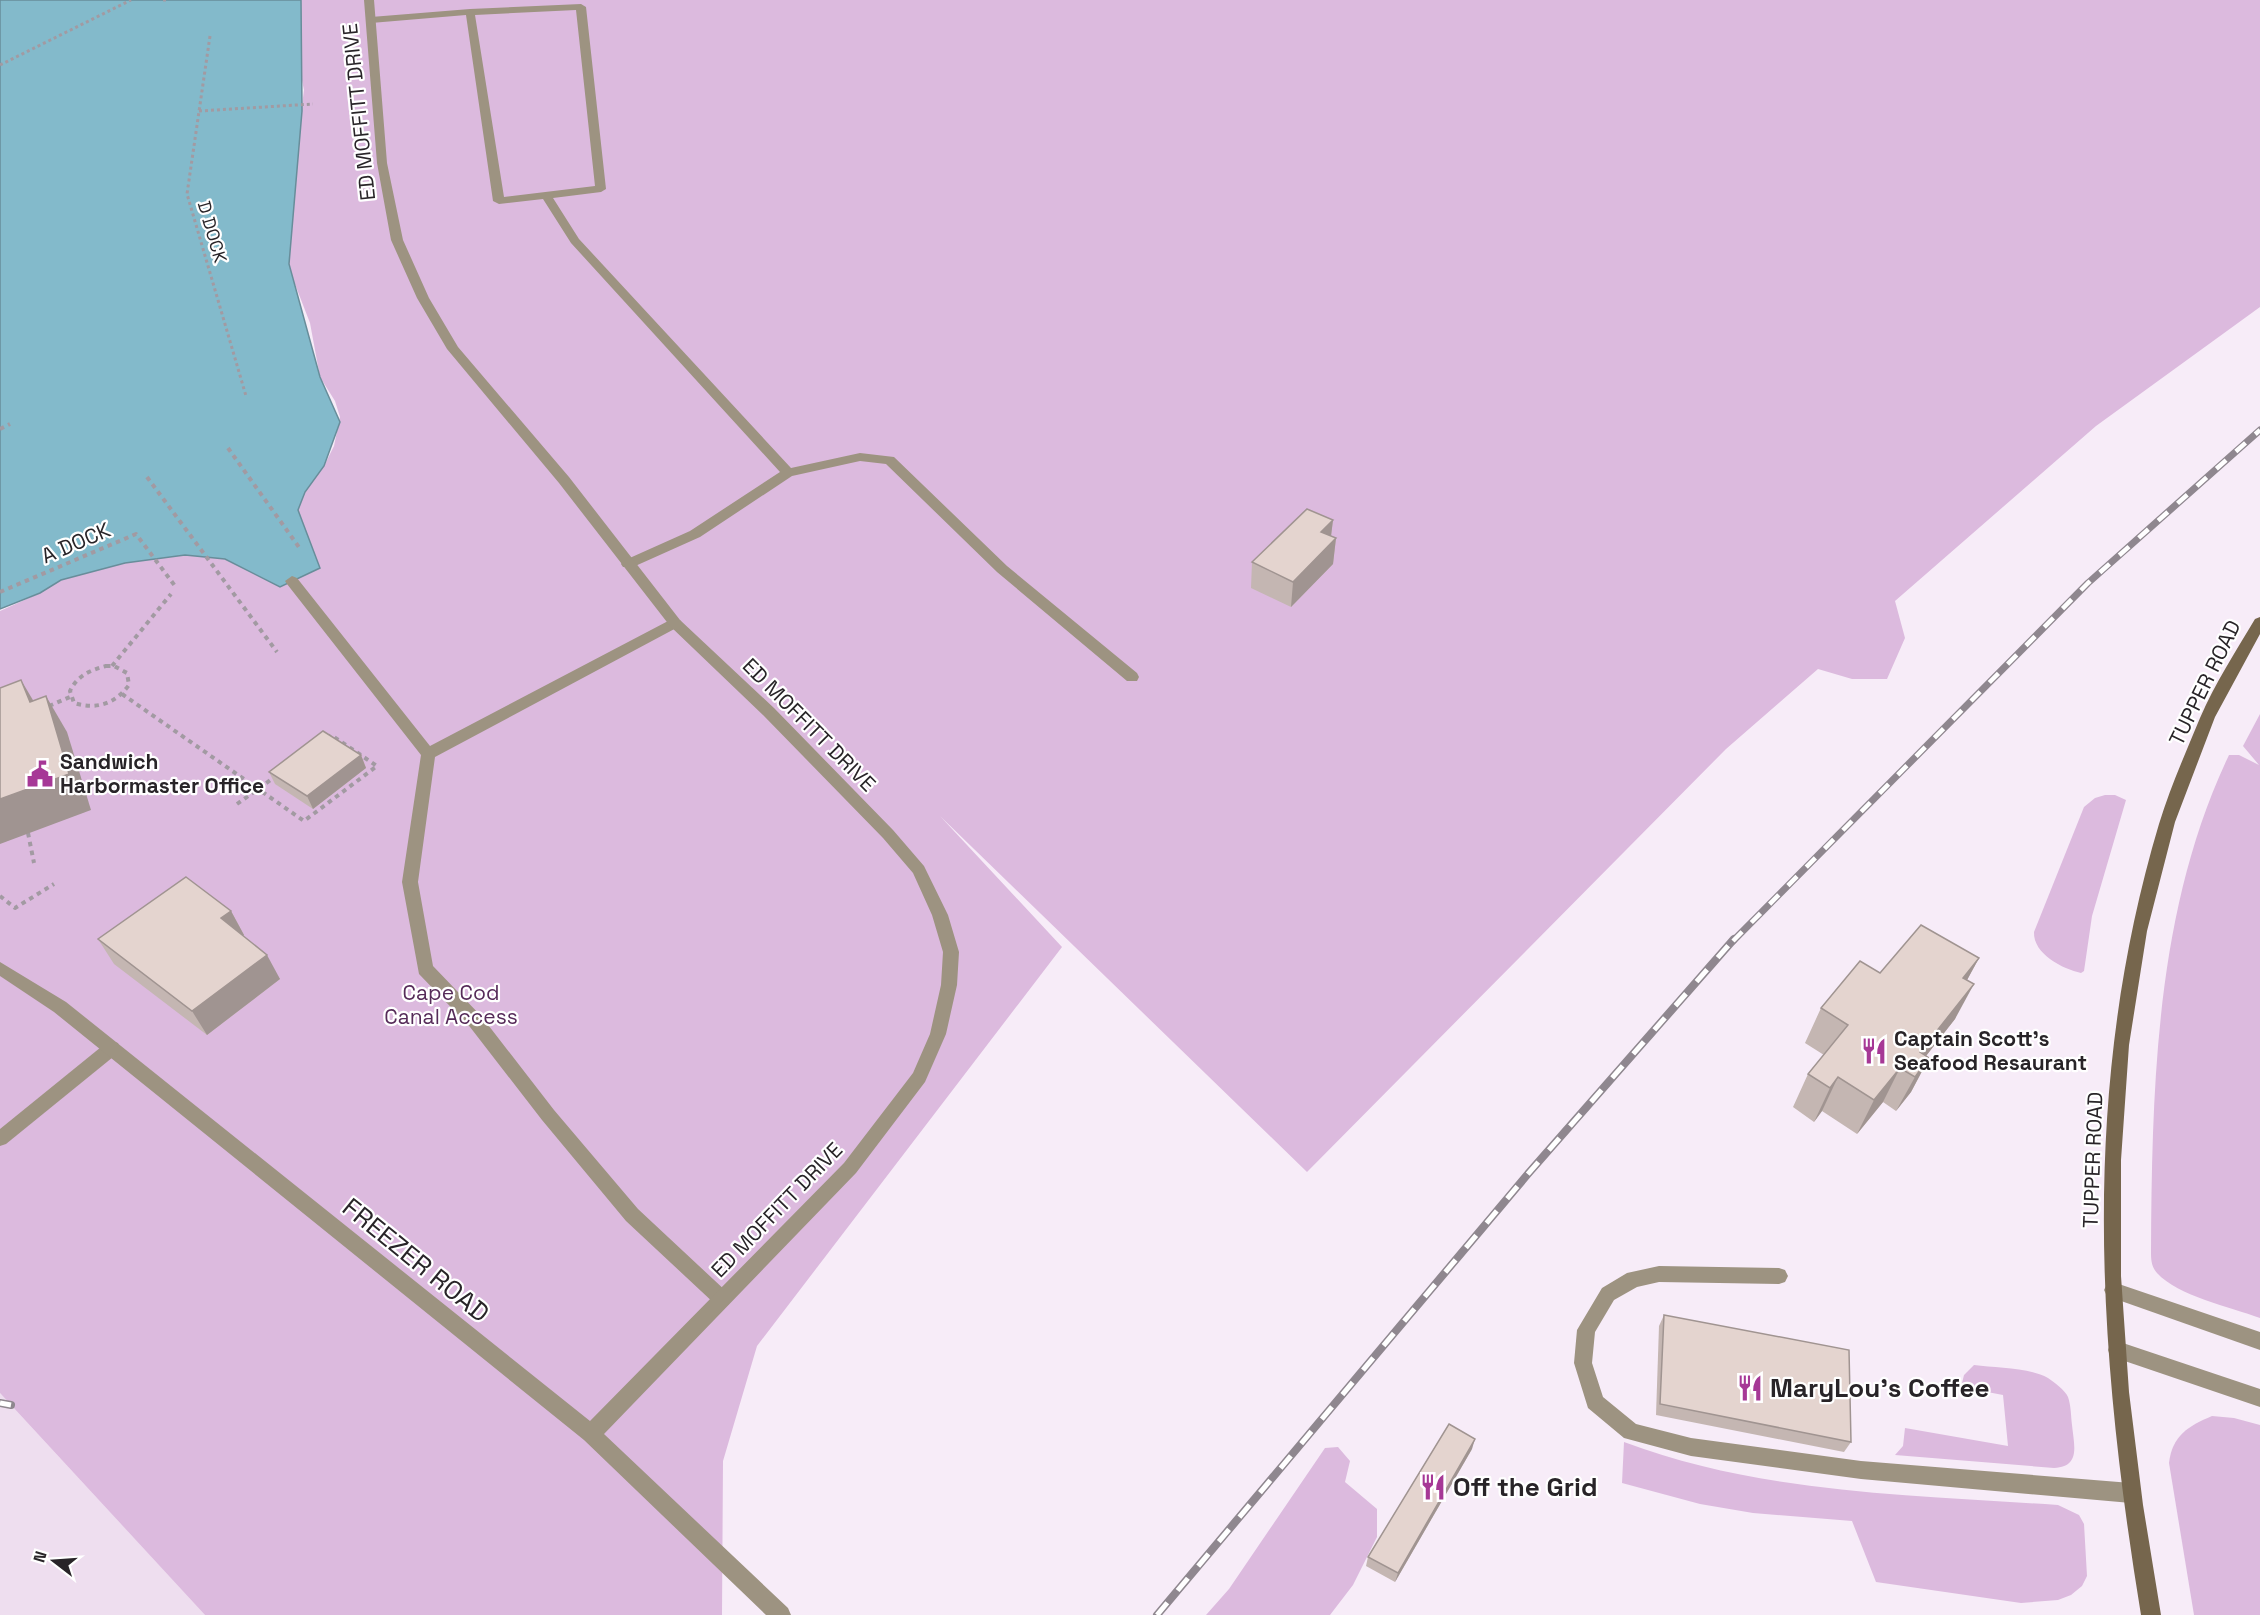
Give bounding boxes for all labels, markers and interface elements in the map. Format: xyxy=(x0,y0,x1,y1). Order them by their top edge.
street label: ED MOFFITT DRIVE xyxy=(336,22,381,202)
street label: D DOCK xyxy=(193,198,232,265)
street label: A DOCK xyxy=(37,516,115,569)
street label: TUPPER ROAD xyxy=(2163,616,2247,750)
street label: ED MOFFITT DRIVE xyxy=(737,652,882,797)
place label: Sandwich Harbormaster Office xyxy=(60,748,264,799)
public building icon: Sandwich Harbormaster Office xyxy=(25,759,55,789)
park label: Cape Cod Canal Access xyxy=(384,979,518,1030)
place label: Captain Scott's Seafood Resaurant xyxy=(1894,1025,2087,1076)
restaurant icon: Captain Scott's Seafood Resaurant xyxy=(1859,1036,1889,1066)
street label: TUPPER ROAD xyxy=(2077,1091,2108,1229)
street label: ED MOFFITT DRIVE xyxy=(705,1136,848,1283)
street label: FREEZER ROAD xyxy=(336,1190,496,1330)
place label: MaryLou's Coffee xyxy=(1770,1371,1990,1405)
restaurant icon: MaryLou's Coffee xyxy=(1735,1373,1765,1403)
place label: Off the Grid xyxy=(1453,1470,1597,1504)
restaurant icon: Off the Grid xyxy=(1418,1472,1448,1502)
north arrow xyxy=(24,1531,84,1591)
text: N xyxy=(29,1549,52,1565)

